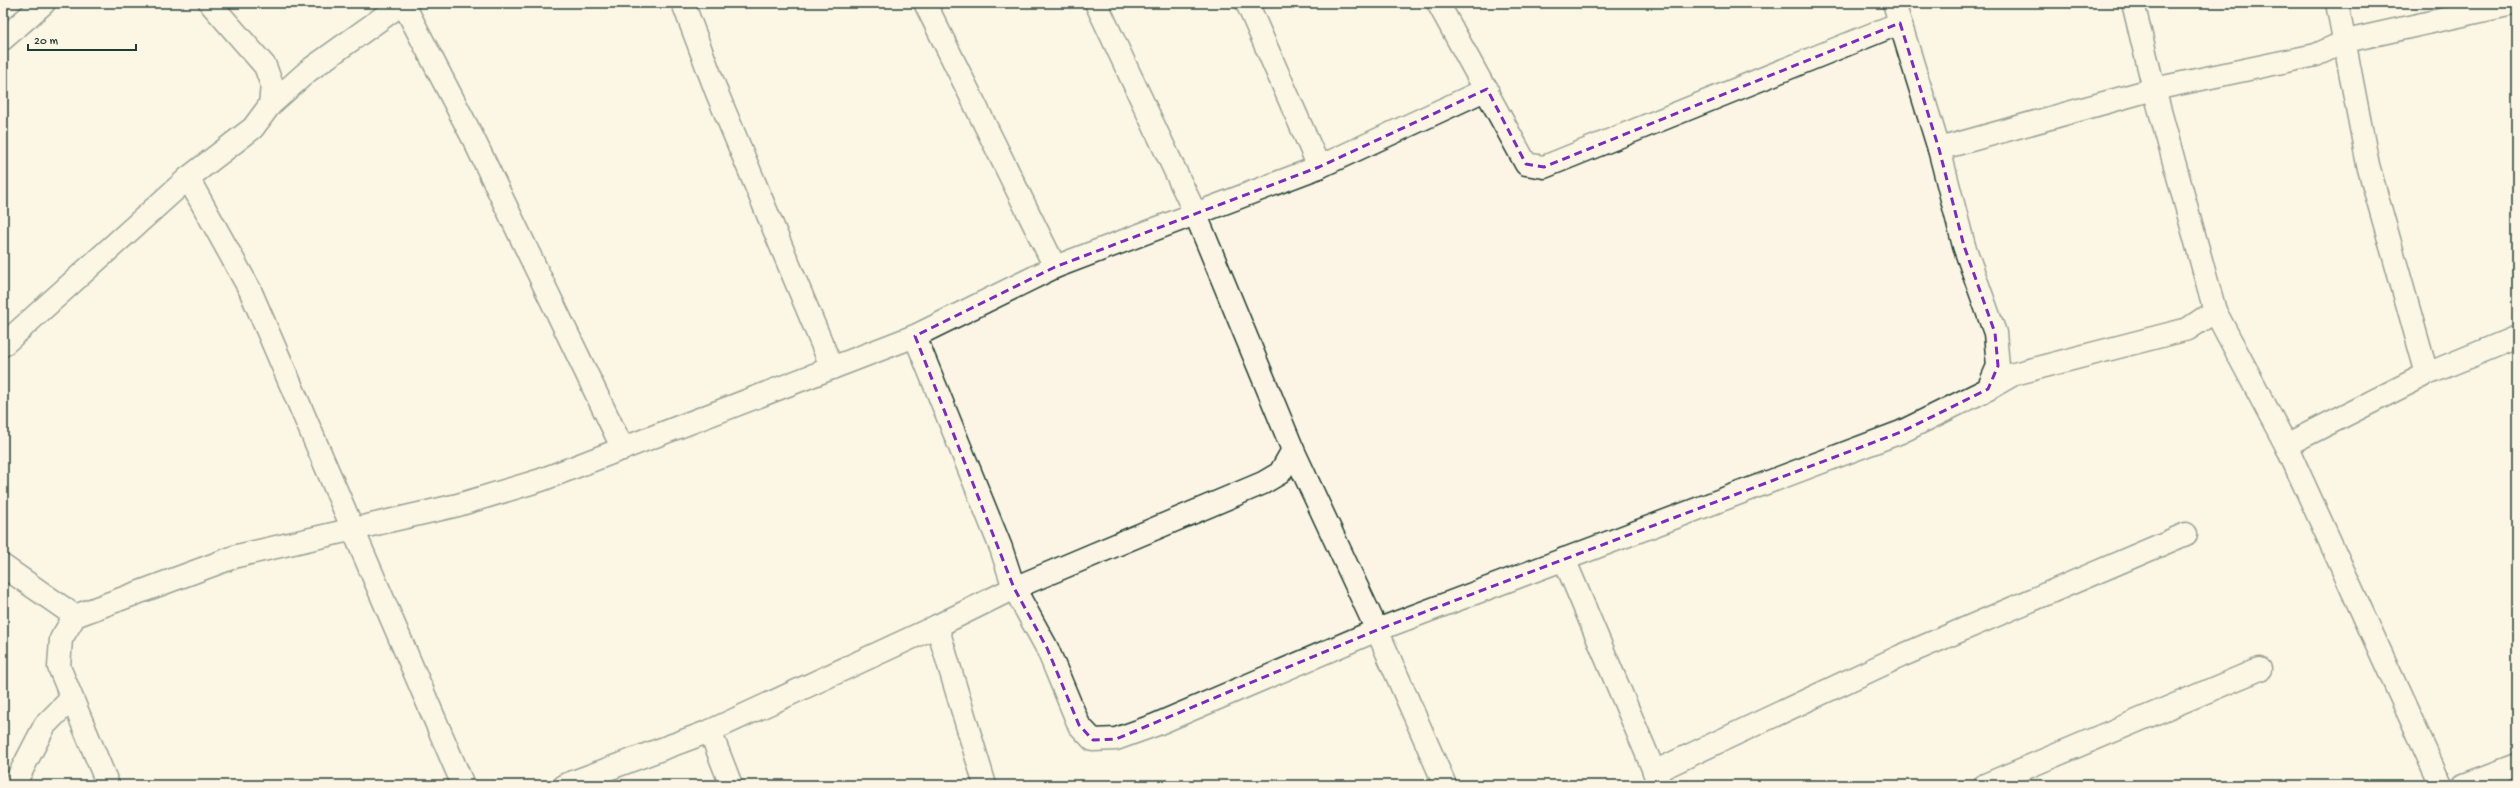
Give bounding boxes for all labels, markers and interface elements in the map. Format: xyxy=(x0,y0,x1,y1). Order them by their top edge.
scale bar xyxy=(28,26,136,52)
text: 20 m xyxy=(34,35,59,49)

